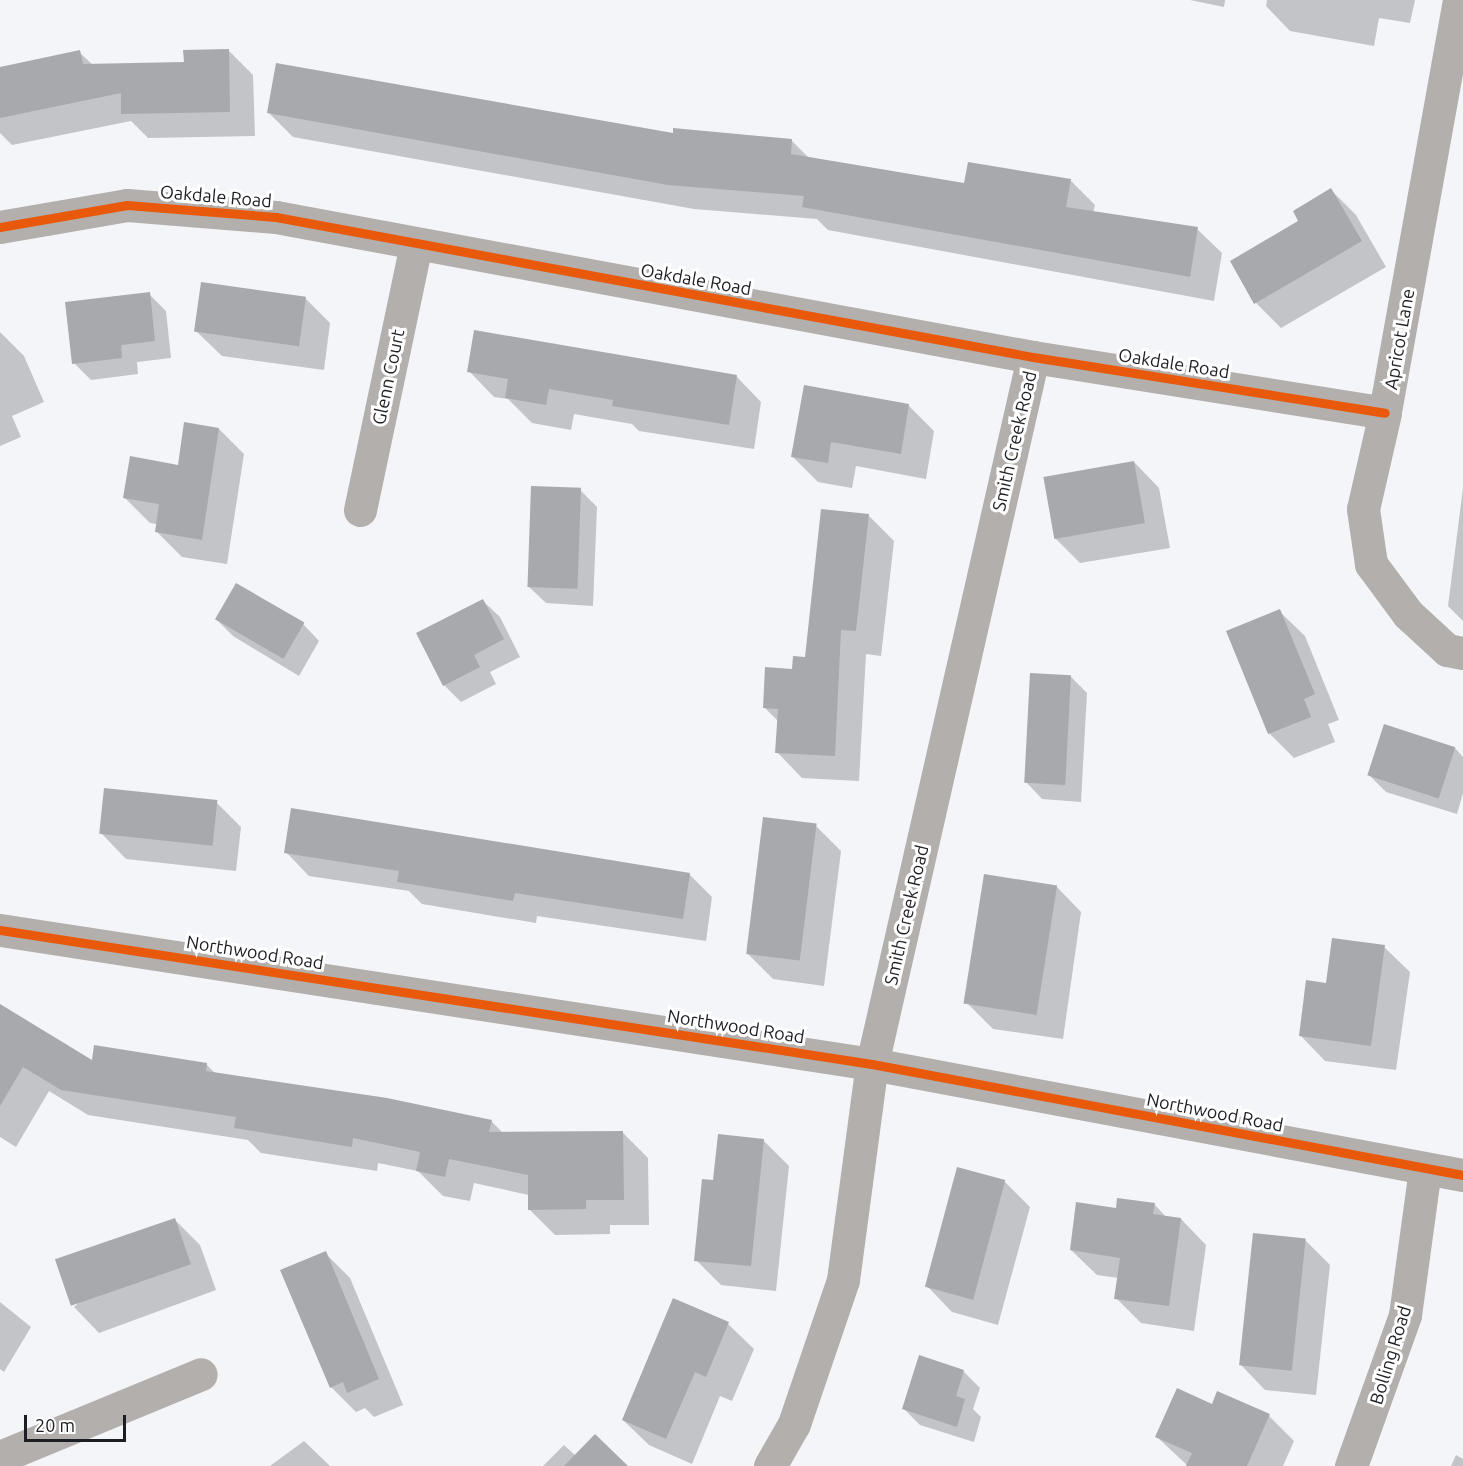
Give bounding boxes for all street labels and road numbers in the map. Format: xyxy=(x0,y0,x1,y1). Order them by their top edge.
street label: Oakdale Road xyxy=(159,180,273,212)
street label: Oakdale Road xyxy=(639,259,753,299)
street label: Apricot Lane xyxy=(1379,287,1419,391)
street label: Glenn Court xyxy=(367,327,409,427)
street label: Oakdale Road xyxy=(1117,344,1231,382)
street label: Smith Creek Road xyxy=(987,369,1041,513)
street label: Smith Creek Road xyxy=(879,843,933,987)
street label: Northwood Road xyxy=(185,930,325,974)
street label: Northwood Road xyxy=(666,1004,806,1048)
street label: Northwood Road xyxy=(1145,1088,1285,1136)
street label: Bolling Road xyxy=(1365,1303,1415,1407)

